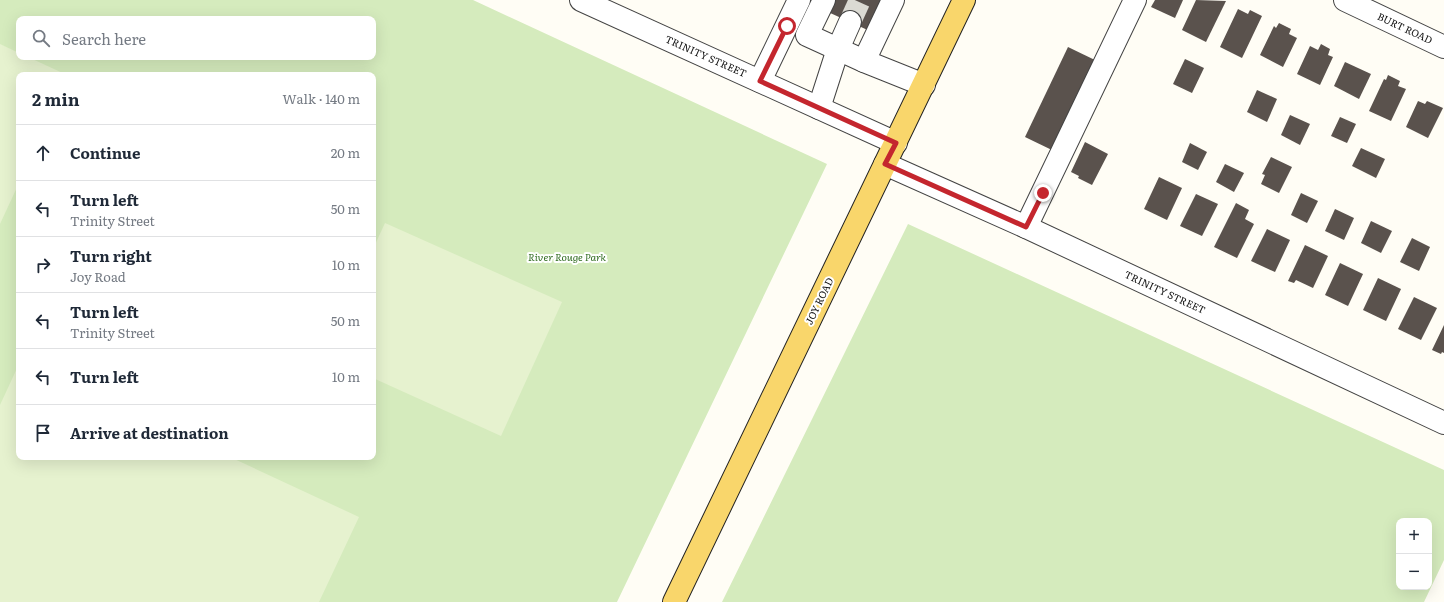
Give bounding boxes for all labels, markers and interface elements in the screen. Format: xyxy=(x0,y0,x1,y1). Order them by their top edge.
street label: BURT ROAD xyxy=(1375,8,1436,47)
search box xyxy=(16,16,376,60)
route start xyxy=(778,17,796,35)
icon: search xyxy=(30,27,52,49)
text: Search here xyxy=(62,27,146,50)
street label: TRINITY STREET xyxy=(663,31,749,80)
text: 2 min xyxy=(32,86,80,111)
text: Walk · 140 m xyxy=(283,89,360,108)
text: Continue xyxy=(70,141,140,164)
icon: ahead xyxy=(32,142,54,164)
text: 20 m xyxy=(331,143,360,162)
route end xyxy=(1034,184,1052,202)
text: Turn left xyxy=(70,188,139,211)
icon: left xyxy=(32,198,54,220)
text: 50 m xyxy=(331,199,360,218)
text: Trinity Street xyxy=(70,211,155,230)
text: Turn right xyxy=(70,244,152,267)
park label: River Rouge Park xyxy=(528,249,606,264)
icon: right xyxy=(32,254,54,276)
text: 10 m xyxy=(332,255,360,274)
street label: TRINITY STREET xyxy=(1122,266,1208,317)
text: Joy Road xyxy=(70,267,126,286)
street label: JOY ROAD xyxy=(801,274,837,327)
text: Turn left xyxy=(70,300,139,323)
icon: left xyxy=(32,310,54,332)
text: 50 m xyxy=(331,311,360,330)
text: Trinity Street xyxy=(70,323,155,342)
text: Turn left xyxy=(70,365,139,388)
icon: left xyxy=(32,366,54,388)
text: 10 m xyxy=(332,367,360,386)
text: Arrive at destination xyxy=(70,421,229,444)
icon: arrive xyxy=(32,422,54,444)
map controls xyxy=(1396,518,1432,590)
button: + xyxy=(1396,518,1432,554)
button: − xyxy=(1396,554,1432,590)

